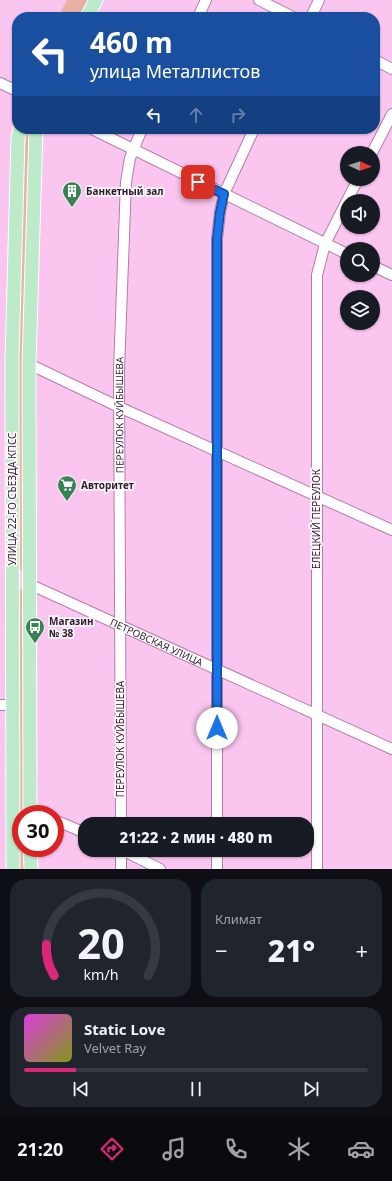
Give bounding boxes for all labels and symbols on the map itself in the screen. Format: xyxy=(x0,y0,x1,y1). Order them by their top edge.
north arrow xyxy=(340,146,380,186)
pin xyxy=(181,165,215,199)
building icon: Банкетный зал xyxy=(61,180,83,208)
place label: Банкетный зал xyxy=(86,184,164,198)
street label: ПЕРЕУЛОК КУЙБЫШЕВА xyxy=(112,356,127,473)
street label: УЛИЦА 22-ГО СЪЕЗДА КПСС xyxy=(5,433,19,565)
street label: ЕЛЕЦКИЙ ПЕРЕУЛОК xyxy=(309,468,323,569)
supermarket icon: Авторитет xyxy=(56,474,78,502)
place label: Авторитет xyxy=(81,478,134,492)
place label: Магазин № 38 xyxy=(49,614,94,640)
street label: ПЕТРОВСКАЯ УЛИЦА xyxy=(108,615,206,669)
bus stop icon: Магазин № 38 xyxy=(24,616,46,644)
street label: ПЕРЕУЛОК КУЙБЫШЕВА xyxy=(113,680,127,797)
position arrow xyxy=(196,707,238,749)
speed limit sign: 30 xyxy=(12,805,64,857)

